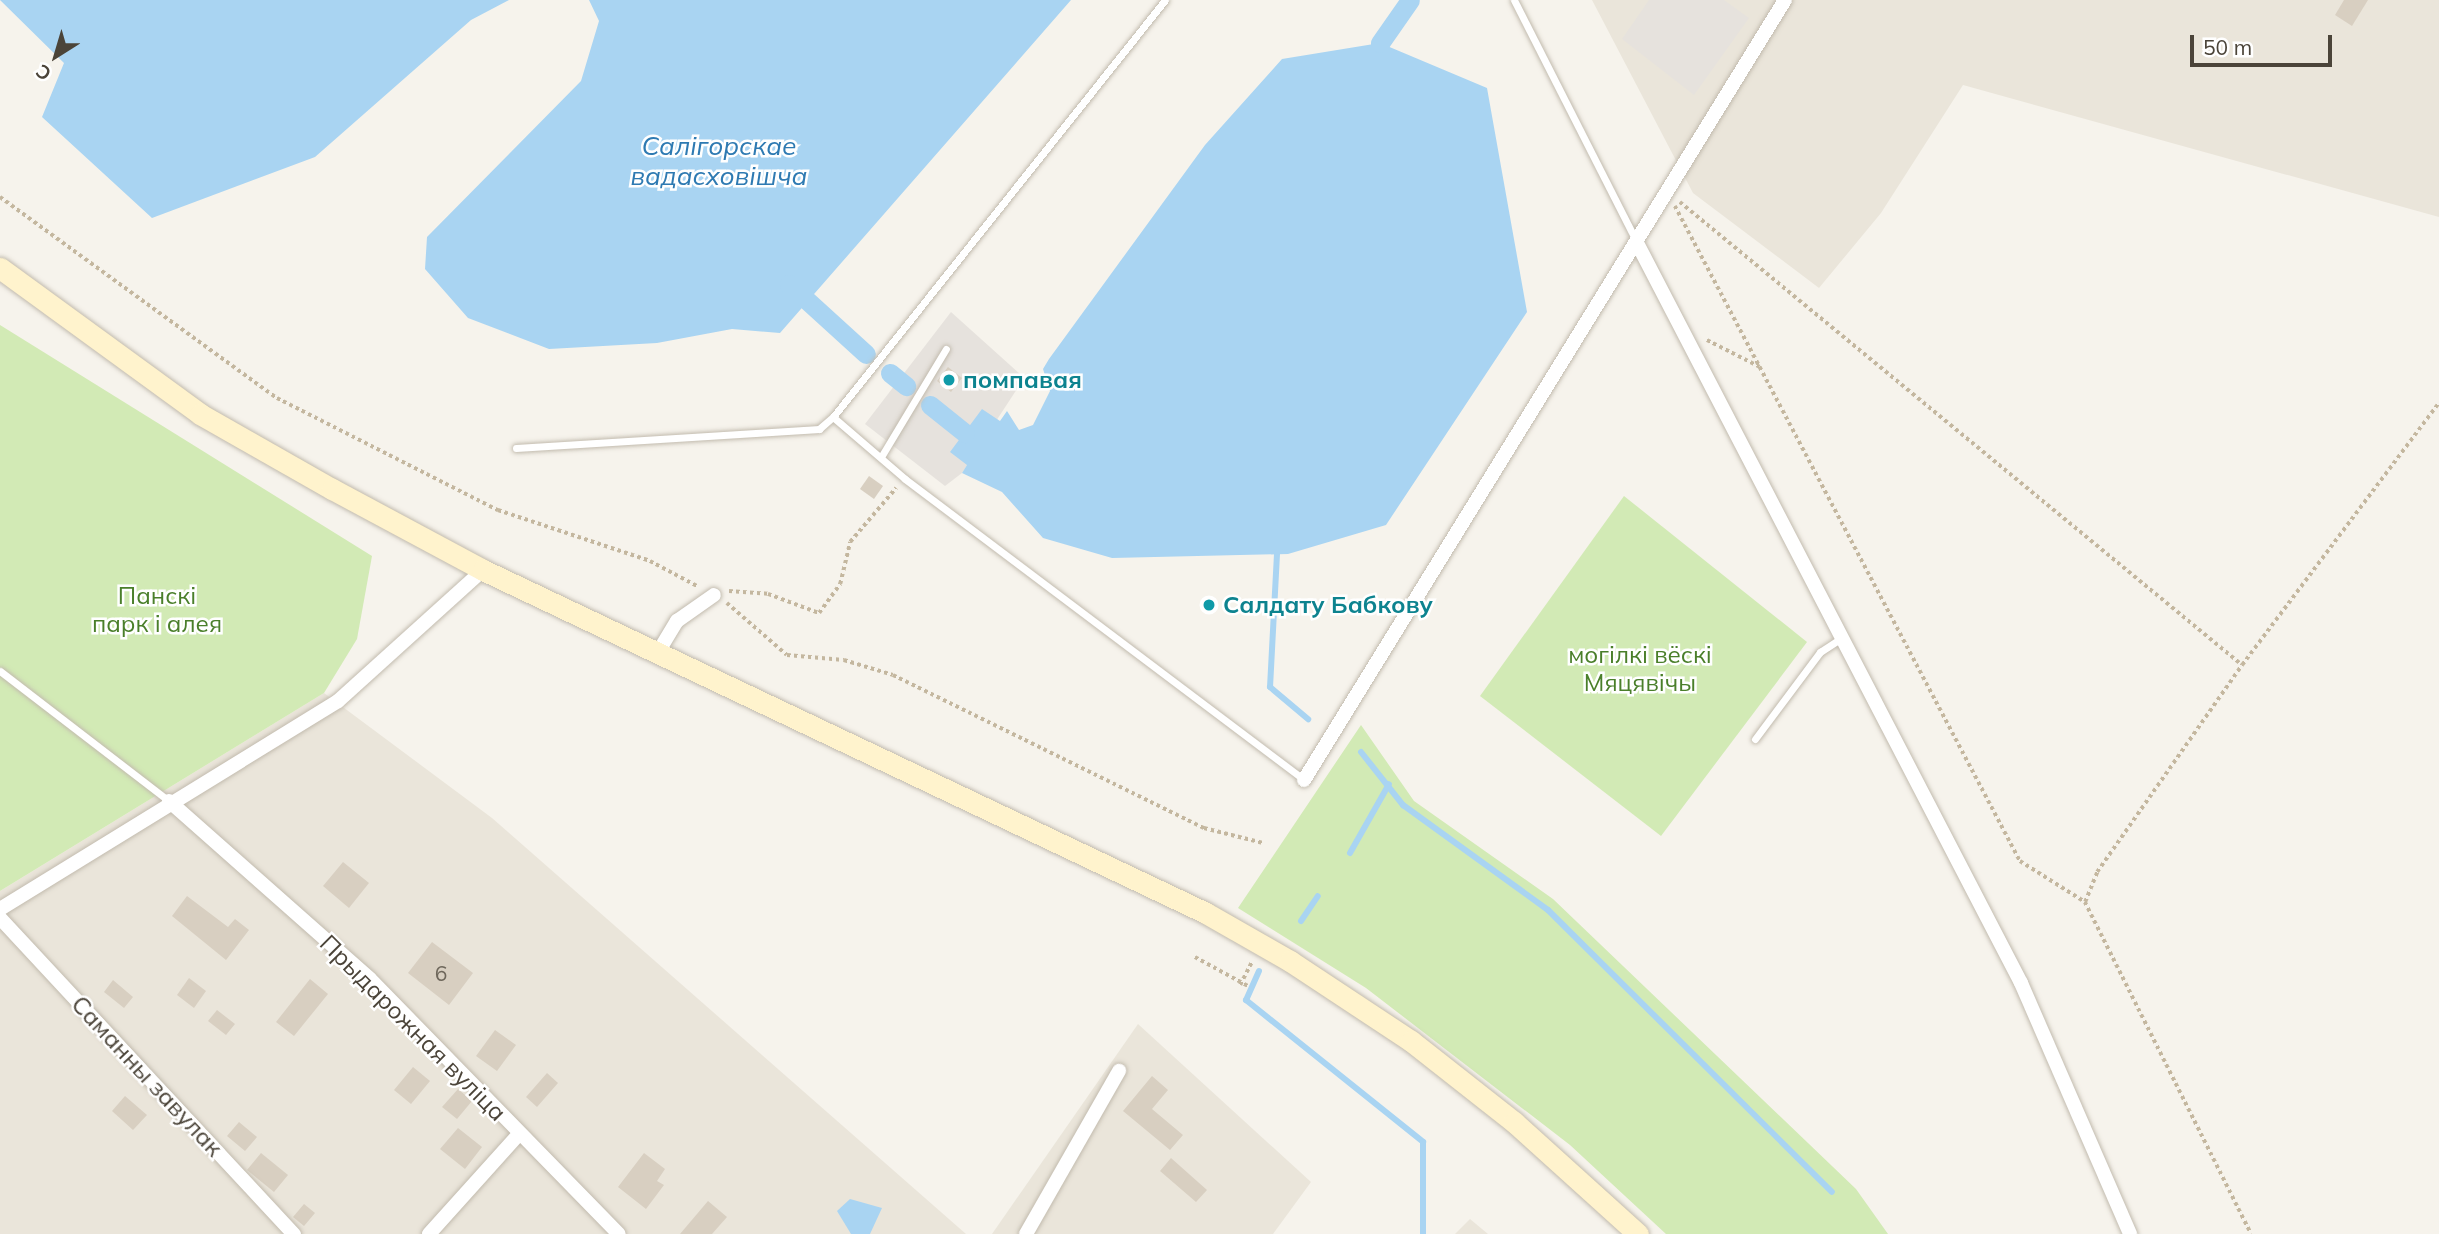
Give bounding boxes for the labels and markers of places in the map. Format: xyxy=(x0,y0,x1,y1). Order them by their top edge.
place label: помпавая xyxy=(963,366,1082,394)
marker: помпавая xyxy=(941,372,957,388)
place label: Салдату Бабкову xyxy=(1223,591,1433,619)
marker: Салдату Бабкову xyxy=(1201,597,1217,613)

